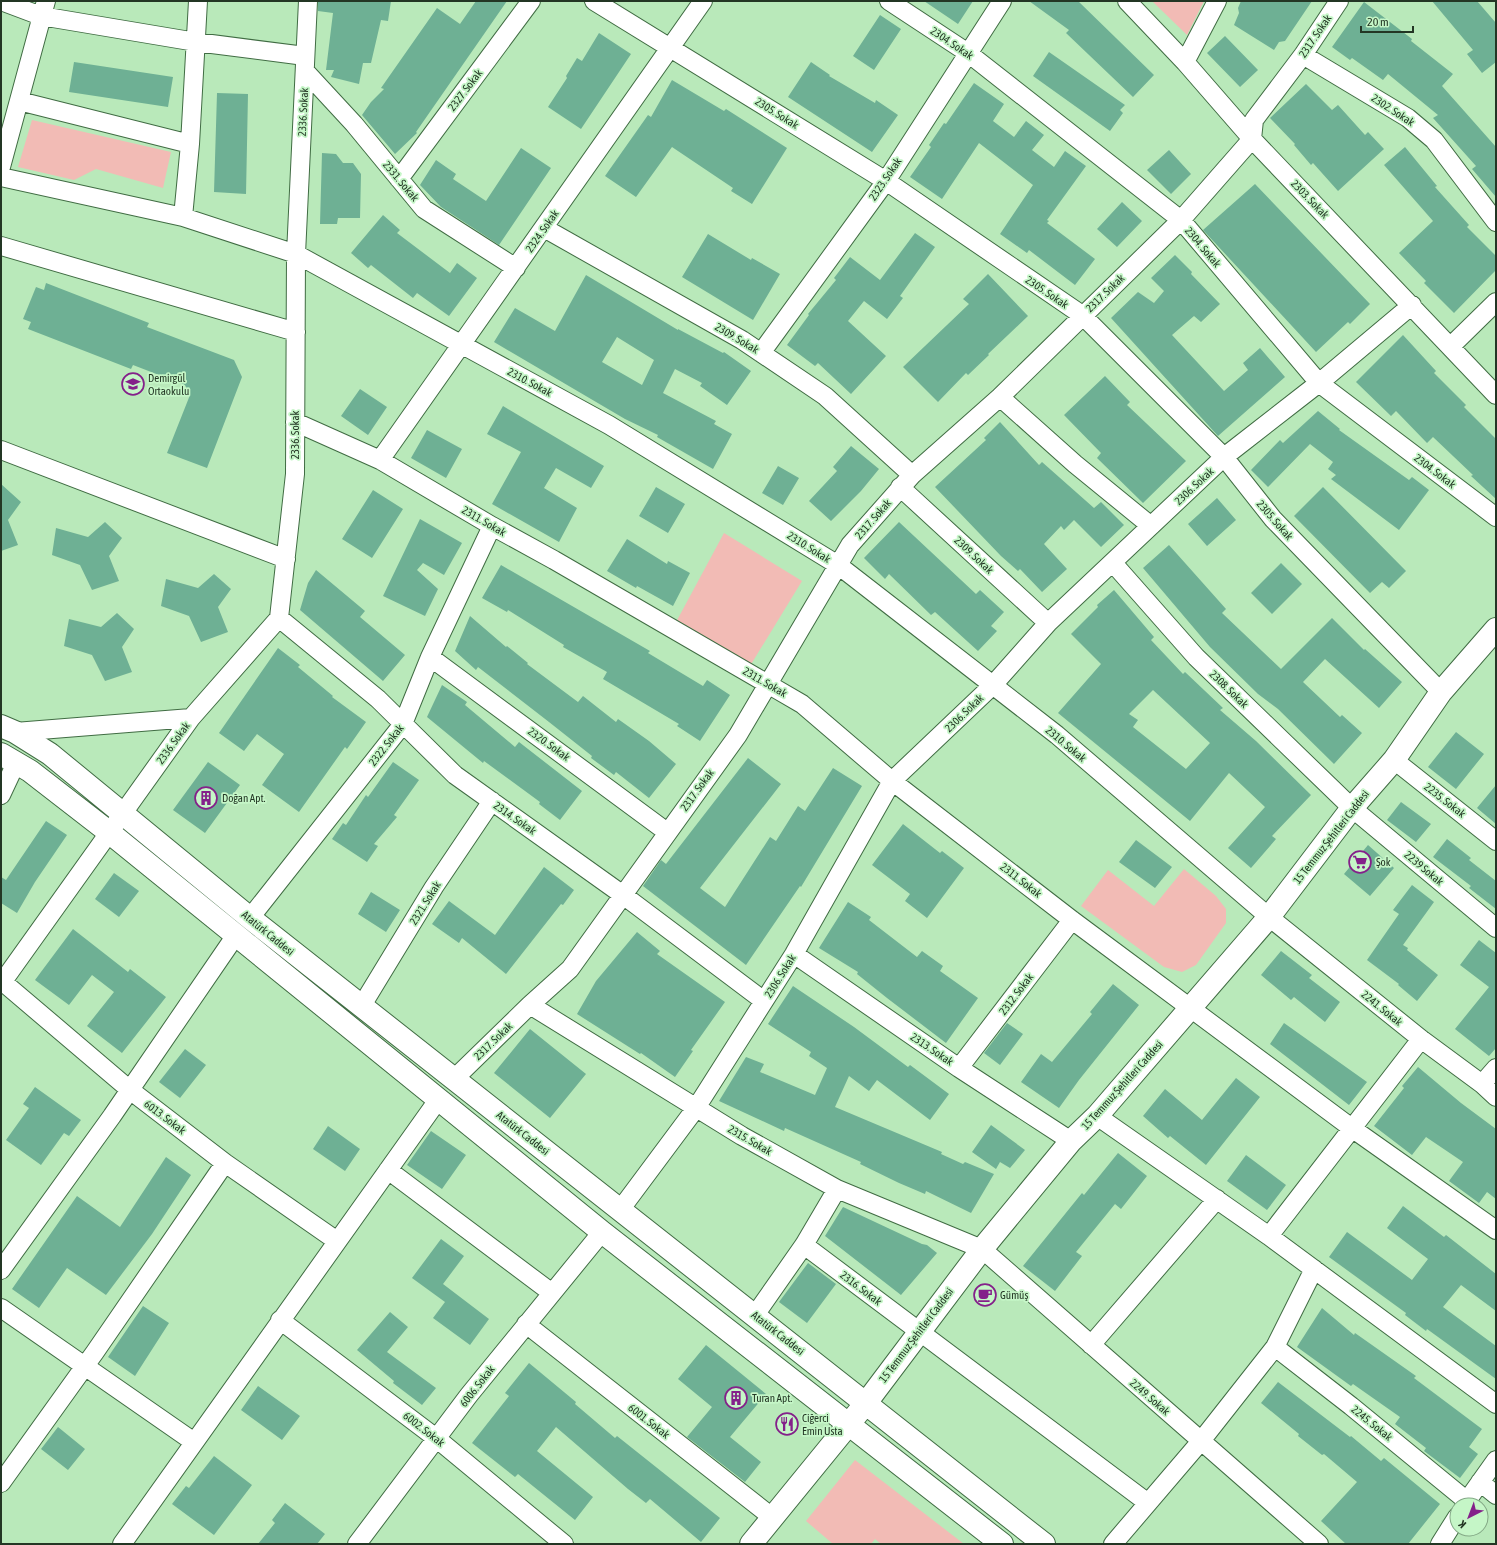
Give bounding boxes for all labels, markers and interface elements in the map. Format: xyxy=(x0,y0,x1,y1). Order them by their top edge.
scale bar xyxy=(1361,8,1413,34)
street label: 2317. Sokak xyxy=(1296,12,1334,60)
text: 20 m xyxy=(1367,15,1389,29)
street label: 2304. Sokak xyxy=(928,24,976,62)
street label: 2327. Sokak xyxy=(446,67,485,113)
street label: 2336. Sokak xyxy=(296,87,310,137)
street label: 2302. Sokak xyxy=(1369,92,1417,128)
street label: 2305. Sokak xyxy=(753,95,801,131)
street label: 2323. Sokak xyxy=(866,155,904,203)
street label: 2331. Sokak xyxy=(381,158,421,204)
street label: 2303. Sokak xyxy=(1289,177,1331,221)
street label: 2324. Sokak xyxy=(523,207,561,254)
street label: 2304. Sokak xyxy=(1183,224,1223,270)
street label: 2317. Sokak xyxy=(1083,272,1127,314)
street label: 2305. Sokak xyxy=(1023,273,1071,311)
street label: 2309. Sokak xyxy=(713,320,761,356)
street label: 2310. Sokak xyxy=(506,365,554,399)
school or university icon: Demirgül Ortaokulu xyxy=(120,371,146,397)
place label: Demirgül Ortaokulu xyxy=(148,372,189,397)
street label: 2336. Sokak xyxy=(289,410,301,459)
street label: 2304. Sokak xyxy=(1412,452,1458,491)
street label: 2306. Sokak xyxy=(1172,465,1216,507)
street label: 2317. Sokak xyxy=(852,497,894,541)
street label: 2305. Sokak xyxy=(1254,498,1296,542)
street label: 2311. Sokak xyxy=(460,504,508,538)
street label: 2310. Sokak xyxy=(785,529,833,565)
street label: 2309. Sokak xyxy=(952,534,996,576)
street label: 2311. Sokak xyxy=(741,665,789,699)
street label: 2308. Sokak xyxy=(1207,668,1251,710)
street label: 2306. Sokak xyxy=(942,692,986,734)
street label: 2336. Sokak xyxy=(154,720,192,766)
street label: 2322. Sokak xyxy=(366,722,406,768)
street label: 2310. Sokak xyxy=(1043,724,1089,764)
street label: 2320. Sokak xyxy=(526,725,572,763)
street label: 2317. Sokak xyxy=(678,767,716,813)
street label: 2235. Sokak xyxy=(1422,780,1468,820)
building icon: Doğan Apt. xyxy=(193,785,219,811)
street label: 15 Temmuz Şehitleri Caddesi xyxy=(1291,788,1371,886)
place label: Doğan Apt. xyxy=(222,792,266,804)
street label: 2314. Sokak xyxy=(492,799,539,837)
street label: 2239 Sokak xyxy=(1402,848,1446,888)
supermarket icon: Şok xyxy=(1347,849,1373,875)
place label: Şok xyxy=(1376,856,1391,868)
street label: 2311. Sokak xyxy=(998,860,1044,900)
street label: 2321. Sokak xyxy=(407,879,443,927)
street label: Atatürk Caddesi xyxy=(239,908,297,958)
street label: 2306. Sokak xyxy=(762,952,798,1000)
street label: 2312. Sokak xyxy=(997,971,1036,1017)
street label: 2241. Sokak xyxy=(1359,988,1405,1028)
street label: 2317. Sokak xyxy=(471,1020,515,1062)
street label: 2313. Sokak xyxy=(908,1030,956,1068)
street label: 15 Temmuz Şehitleri Caddesi xyxy=(1079,1038,1165,1132)
street label: 6013. Sokak xyxy=(142,1098,188,1137)
street label: Atatürk Caddesi xyxy=(494,1109,552,1157)
street label: 2315. Sokak xyxy=(726,1123,774,1157)
street label: 2316. Sokak xyxy=(838,1269,884,1308)
cafe icon: Gümüş xyxy=(972,1282,998,1308)
street label: 15 Temmuz Şehitleri Caddesi xyxy=(877,1285,955,1385)
place label: Gümüş xyxy=(1000,1289,1028,1301)
street label: Atatürk Caddesi xyxy=(749,1309,807,1357)
street label: 6006. Sokak xyxy=(457,1363,497,1409)
street label: 2249. Sokak xyxy=(1128,1376,1172,1418)
building icon: Turan Apt. xyxy=(723,1385,749,1411)
place label: Turan Apt. xyxy=(752,1392,792,1404)
street label: 6001. Sokak xyxy=(626,1401,672,1441)
street label: 2245. Sokak xyxy=(1349,1403,1395,1443)
street label: 6002. Sokak xyxy=(401,1409,447,1449)
restaurant icon: Ciğerci Emin Usta xyxy=(774,1411,800,1437)
place label: Ciğerci Emin Usta xyxy=(802,1412,843,1437)
north arrow xyxy=(1449,1497,1489,1537)
text: K xyxy=(1456,1518,1468,1531)

